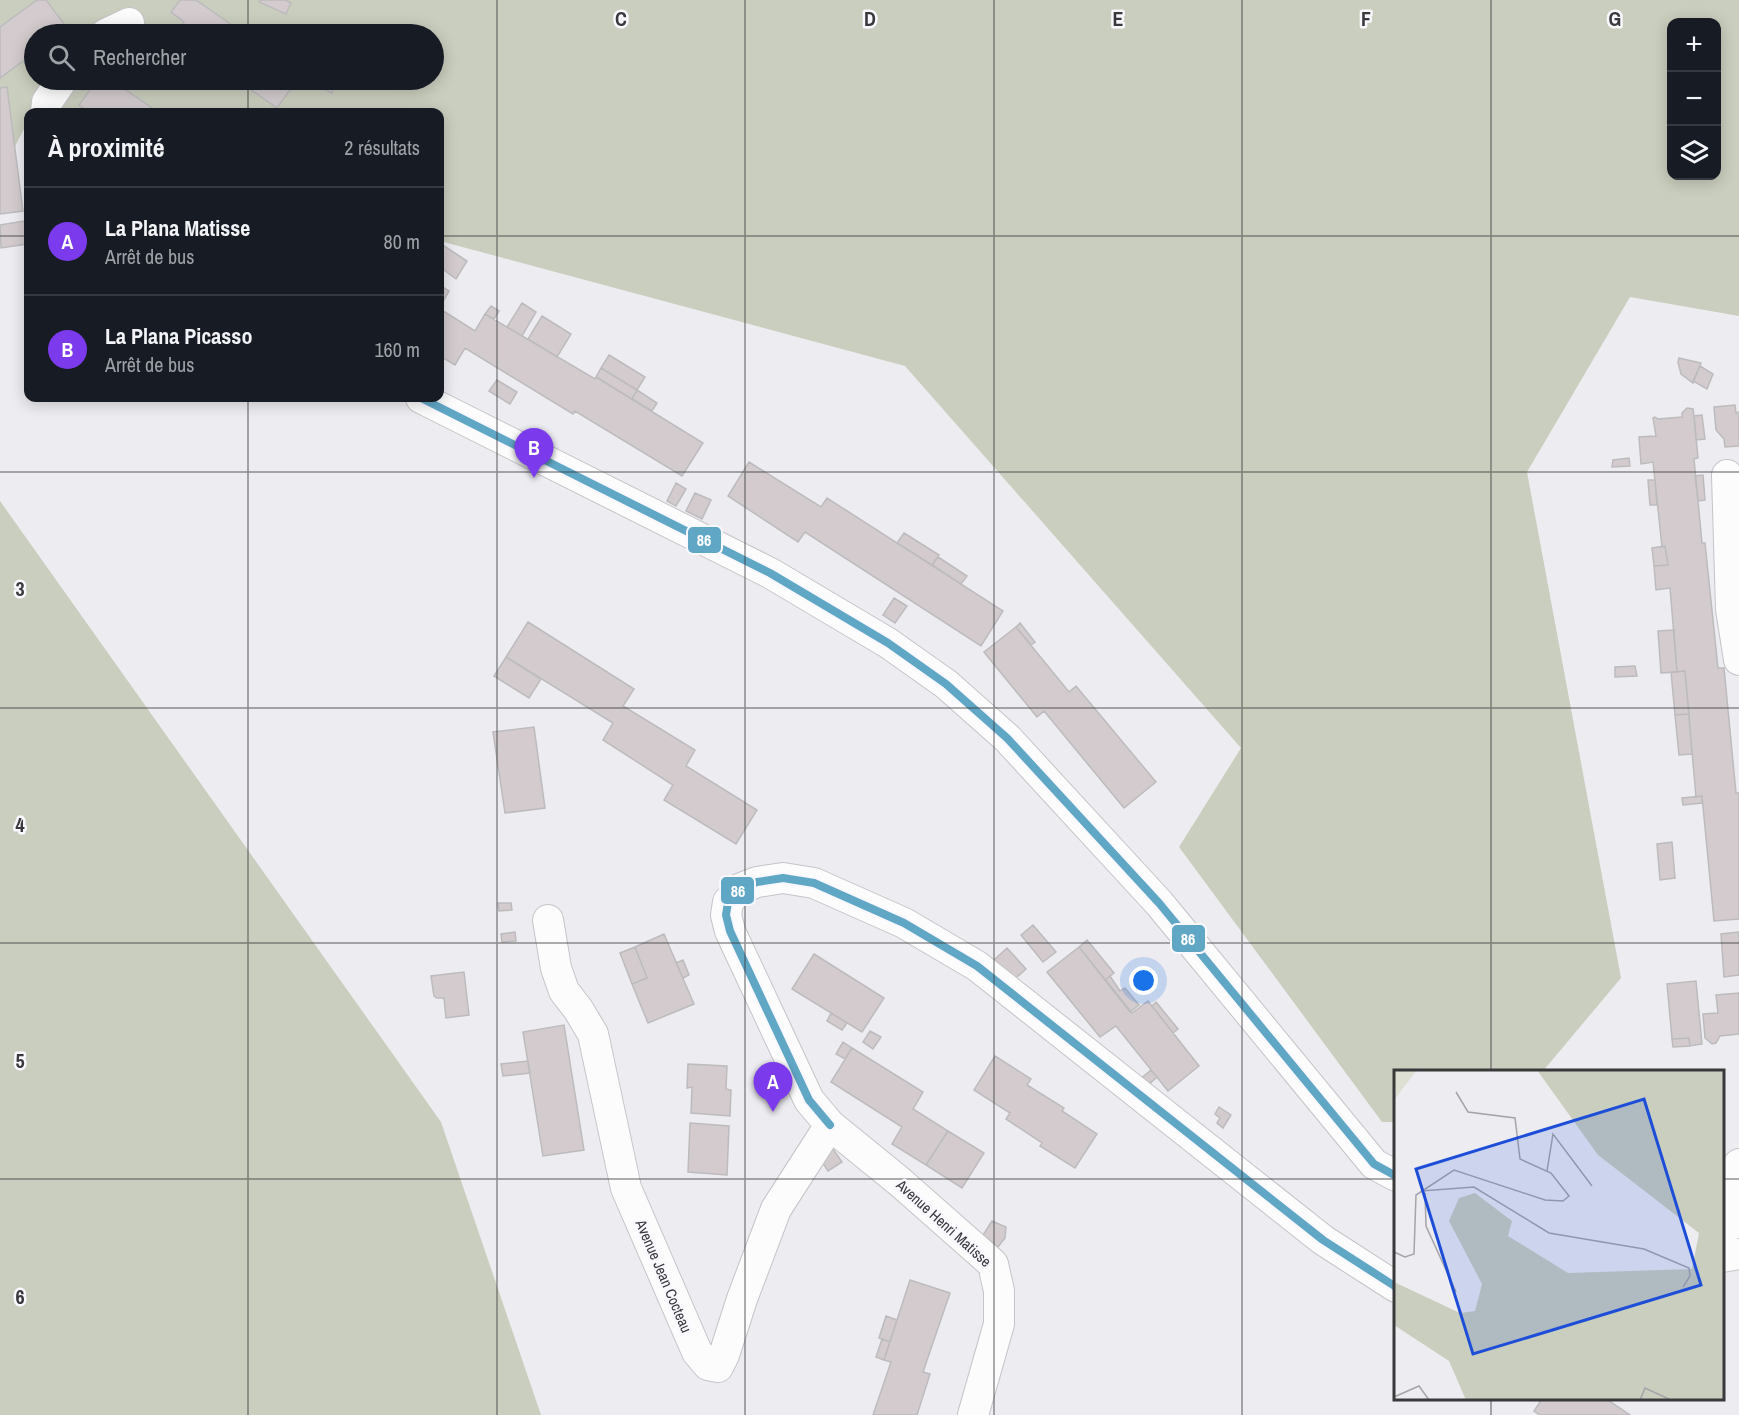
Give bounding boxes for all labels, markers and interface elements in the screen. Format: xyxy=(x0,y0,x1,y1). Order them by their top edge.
text: C xyxy=(615,5,627,32)
text: D xyxy=(864,5,876,32)
text: E xyxy=(1113,5,1124,32)
text: F xyxy=(1361,5,1371,32)
text: G xyxy=(1609,5,1621,32)
map controls xyxy=(1667,18,1721,180)
button: + xyxy=(1667,18,1721,72)
search box xyxy=(24,24,444,90)
icon: search xyxy=(45,41,78,74)
text: Rechercher xyxy=(93,42,186,72)
button: − xyxy=(1667,72,1721,126)
button: layers xyxy=(1667,126,1721,180)
text: À proximité xyxy=(48,130,165,165)
text: 2 résultats xyxy=(344,134,420,161)
text: La Plana Matisse xyxy=(105,213,250,243)
text: A xyxy=(62,228,73,255)
text: 80 m xyxy=(384,228,420,255)
text: Arrêt de bus xyxy=(105,243,194,270)
text: La Plana Picasso xyxy=(105,321,252,351)
text: B xyxy=(62,336,73,363)
text: 160 m xyxy=(374,336,420,363)
text: Arrêt de bus xyxy=(105,351,194,378)
pin: B xyxy=(514,428,554,478)
line badge: 86 xyxy=(687,526,722,554)
text: 86 xyxy=(697,529,711,551)
text: 3 xyxy=(15,575,25,602)
text: 4 xyxy=(15,811,25,838)
line badge: 86 xyxy=(720,876,755,905)
text: 86 xyxy=(731,880,745,902)
line badge: 86 xyxy=(1171,924,1206,953)
text: 86 xyxy=(1181,928,1195,950)
your location xyxy=(1129,966,1158,995)
text: 5 xyxy=(15,1047,25,1074)
pin: A xyxy=(754,1062,792,1112)
inset map xyxy=(1394,1070,1724,1400)
street label: Avenue Henri Matisse xyxy=(891,1174,996,1272)
street label: Avenue Jean Cocteau xyxy=(630,1215,697,1336)
text: 6 xyxy=(15,1283,25,1310)

